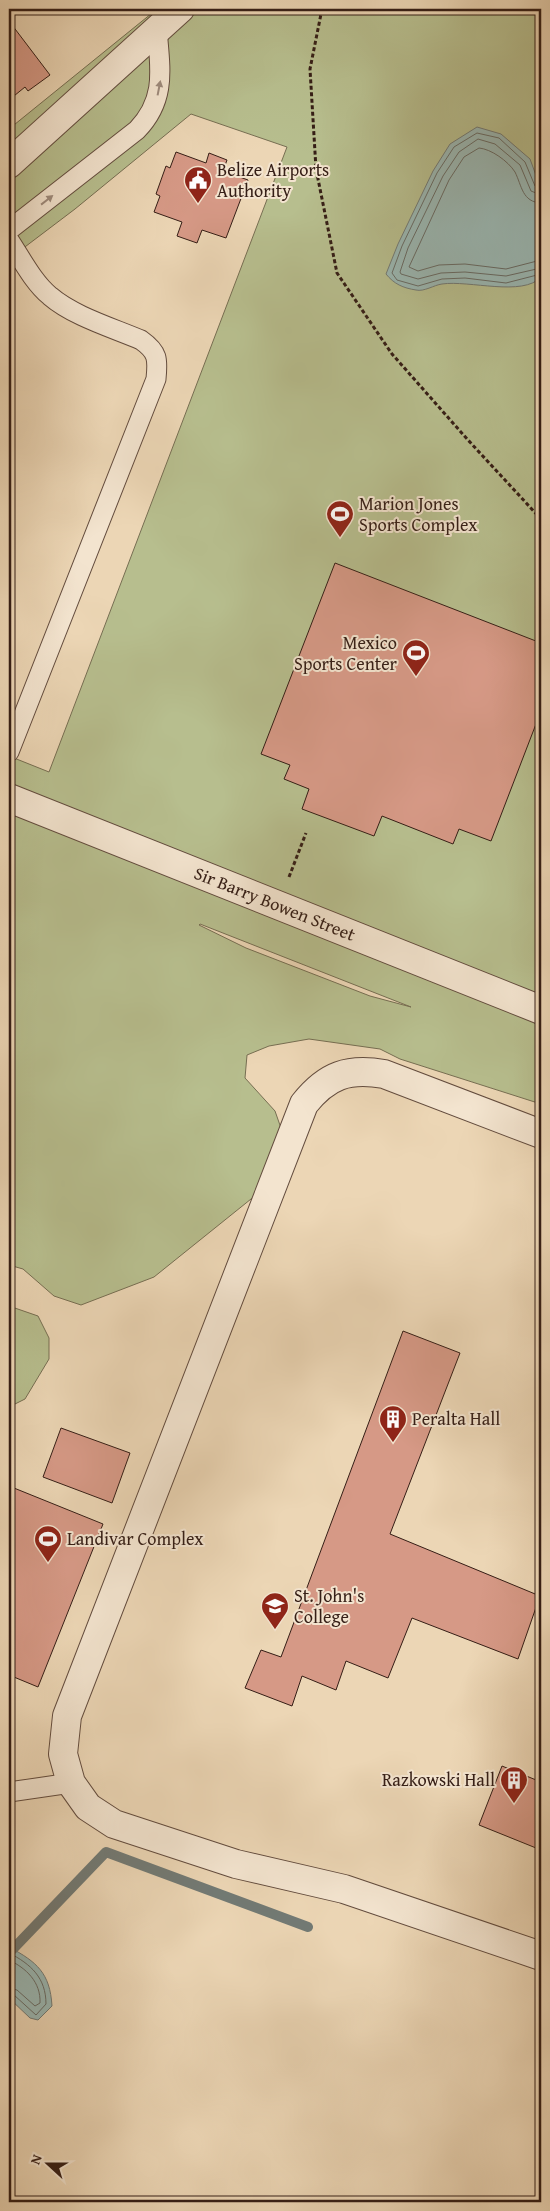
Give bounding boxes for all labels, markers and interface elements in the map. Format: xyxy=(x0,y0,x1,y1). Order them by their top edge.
one-way arrow xyxy=(155,79,163,95)
place label: Belize Airports Authority xyxy=(217,156,329,204)
public building icon: Belize Airports Authority xyxy=(183,165,213,204)
one-way arrow xyxy=(40,195,54,205)
place label: Marion Jones Sports Complex xyxy=(359,490,478,538)
sports icon: Marion Jones Sports Complex xyxy=(325,499,355,538)
place label: Mexico Sports Center xyxy=(294,629,398,677)
sports icon: Mexico Sports Center xyxy=(401,638,431,677)
street label: Sir Barry Bowen Street xyxy=(190,859,360,948)
building icon: Peralta Hall xyxy=(378,1404,408,1443)
place label: Peralta Hall xyxy=(412,1405,500,1432)
sports icon: Landivar Complex xyxy=(33,1524,63,1563)
place label: Landivar Complex xyxy=(67,1525,204,1552)
place label: St. John's College xyxy=(294,1582,364,1630)
school or university icon: St. John's College xyxy=(260,1591,290,1630)
building icon: Razkowski Hall xyxy=(499,1765,529,1804)
place label: Razkowski Hall xyxy=(382,1766,495,1793)
north arrow xyxy=(22,2138,72,2188)
text: N xyxy=(25,2151,47,2167)

